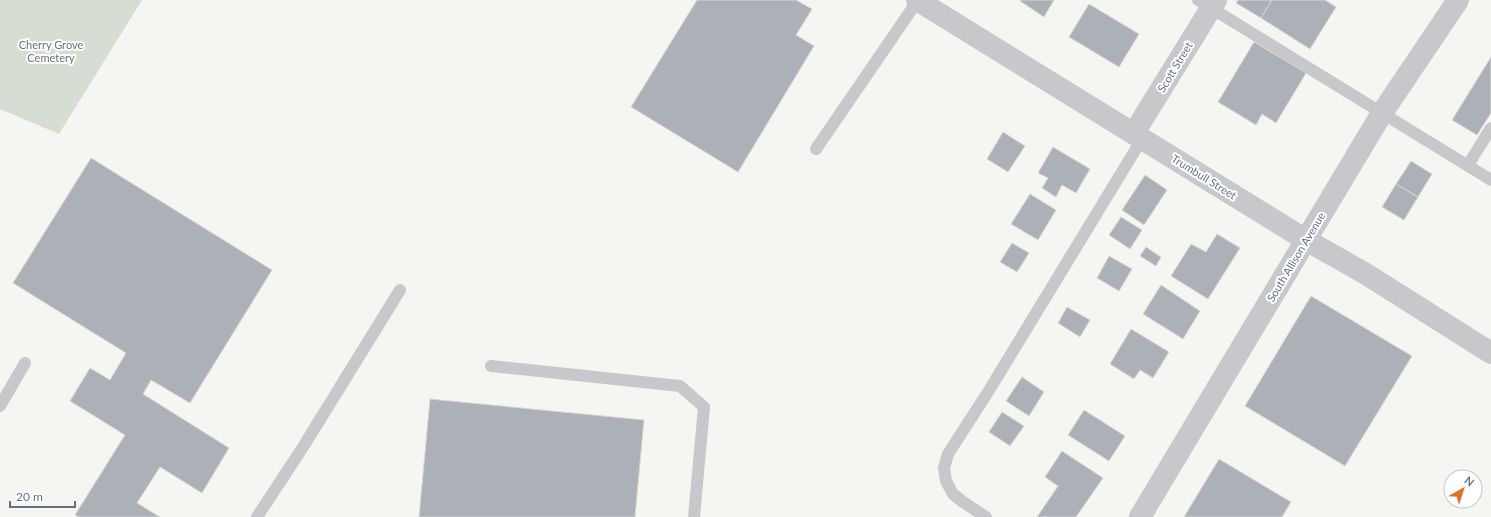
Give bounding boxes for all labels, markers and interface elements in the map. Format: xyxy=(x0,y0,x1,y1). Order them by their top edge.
park label: Cherry Grove Cemetery xyxy=(19,38,84,64)
street label: Scott Street xyxy=(1154,39,1195,94)
street label: Trumbull Street xyxy=(1170,152,1239,202)
street label: South Allison Avenue xyxy=(1264,209,1328,304)
north arrow xyxy=(1443,469,1483,509)
text: N xyxy=(1462,473,1477,489)
scale bar xyxy=(10,483,75,509)
text: 20 m xyxy=(16,489,43,504)

